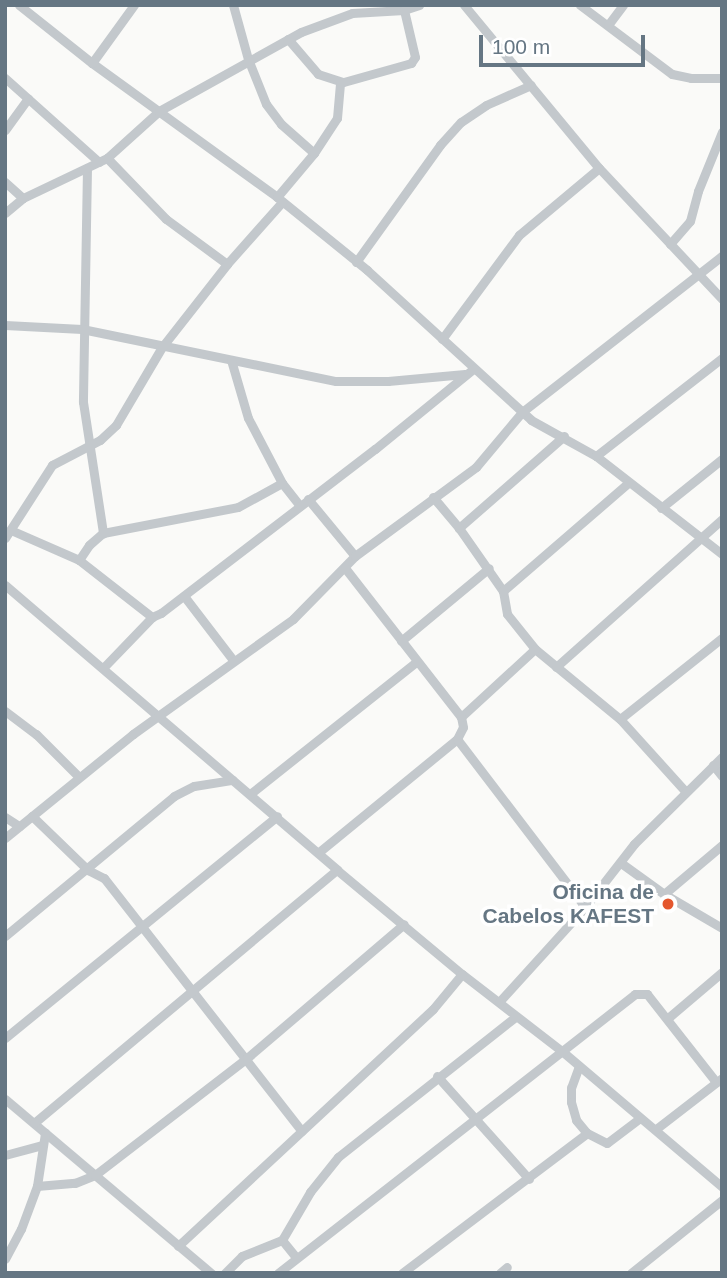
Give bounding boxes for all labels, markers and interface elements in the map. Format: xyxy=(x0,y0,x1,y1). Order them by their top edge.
scale bar xyxy=(482,21,648,65)
text: 100 m xyxy=(492,35,550,58)
place label: Oficina de Cabelos KAFEST xyxy=(482,879,654,929)
marker: Oficina de Cabelos KAFEST xyxy=(660,896,676,912)

